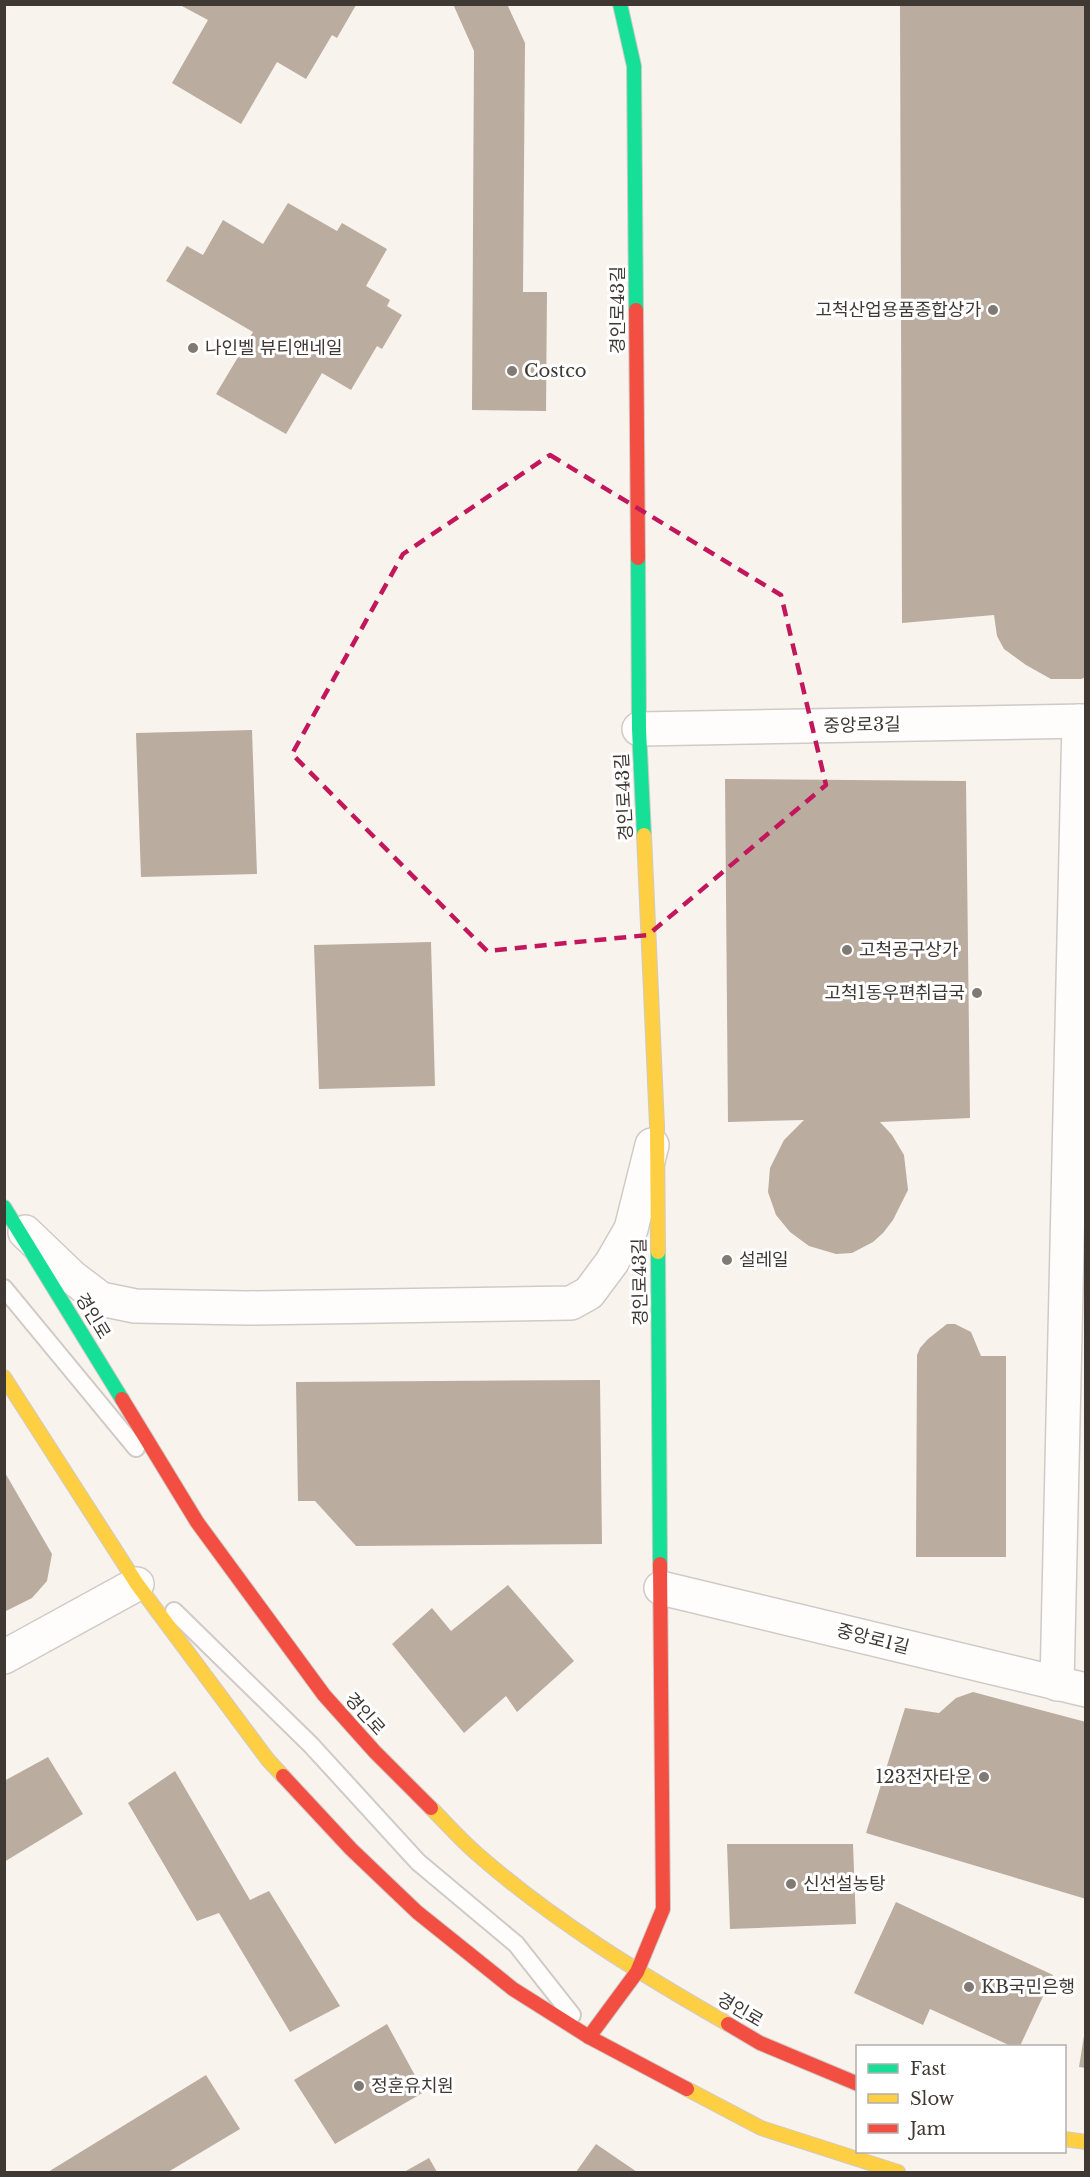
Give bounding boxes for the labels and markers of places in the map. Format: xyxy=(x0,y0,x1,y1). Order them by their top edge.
place label: 고척산업용품종합상가 xyxy=(815,299,981,321)
marker: 고척산업용품종합상가 xyxy=(986,303,1000,317)
place label: 나인벨 뷰티앤네일 xyxy=(205,337,343,359)
marker: 나인벨 뷰티앤네일 xyxy=(186,341,200,355)
place label: Costco xyxy=(524,360,587,382)
marker: Costco xyxy=(505,364,519,378)
place label: 고척공구상가 xyxy=(859,939,959,961)
marker: 고척공구상가 xyxy=(840,943,854,957)
place label: 고척1동우편취급국 xyxy=(824,982,965,1004)
marker: 고척1동우편취급국 xyxy=(970,986,984,1000)
place label: 설레일 xyxy=(739,1249,789,1271)
marker: 설레일 xyxy=(720,1253,734,1267)
place label: 123전자타운 xyxy=(876,1766,972,1788)
marker: 123전자타운 xyxy=(977,1770,991,1784)
place label: 신선설농탕 xyxy=(803,1873,886,1895)
marker: 신선설농탕 xyxy=(784,1877,798,1891)
place label: KB국민은행 xyxy=(981,1976,1075,1998)
marker: KB국민은행 xyxy=(962,1980,976,1994)
place label: 정훈유치원 xyxy=(371,2075,454,2097)
marker: 정훈유치원 xyxy=(352,2079,366,2093)

